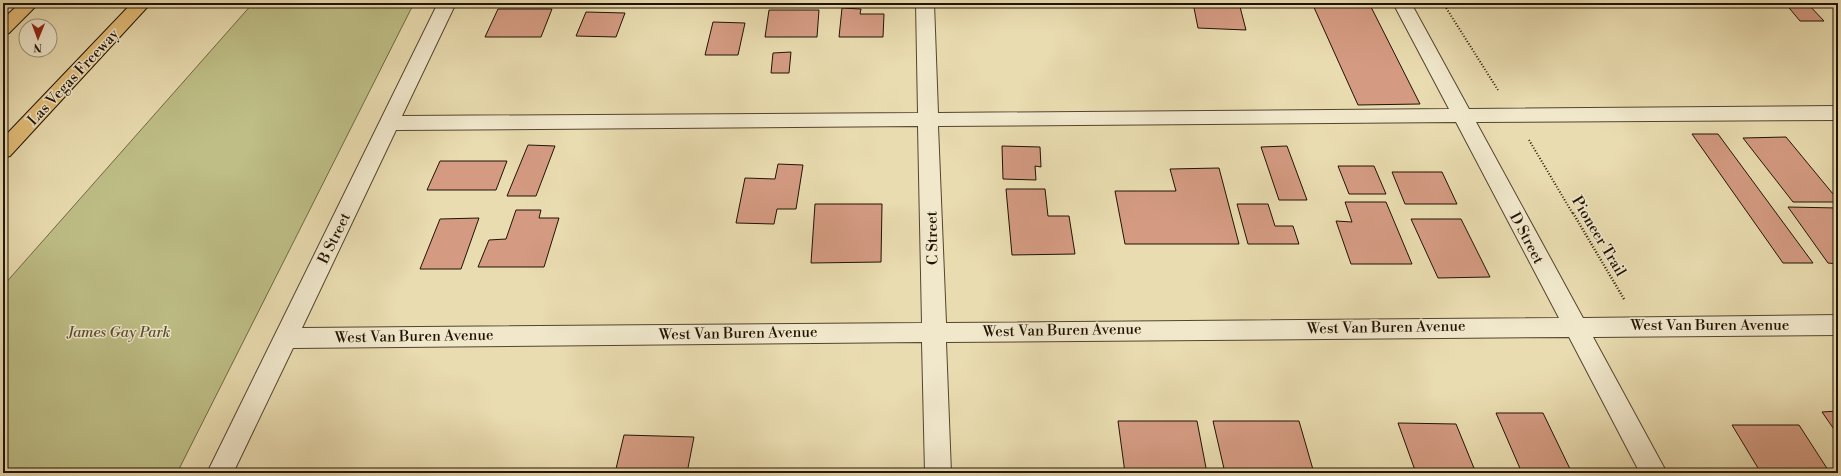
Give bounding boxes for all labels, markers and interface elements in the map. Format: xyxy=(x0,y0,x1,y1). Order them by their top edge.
north arrow xyxy=(18,18,58,58)
street label: Las Vegas Freeway xyxy=(24,24,124,130)
text: N xyxy=(33,40,42,54)
street label: Pioneer Trail xyxy=(1567,193,1630,280)
street label: B Street xyxy=(314,209,355,268)
street label: D Street xyxy=(1505,209,1548,268)
street label: C Street xyxy=(923,210,942,265)
street label: West Van Buren Avenue xyxy=(1630,316,1789,335)
street label: West Van Buren Avenue xyxy=(1305,317,1466,338)
street label: West Van Buren Avenue xyxy=(981,320,1142,341)
park label: James Gay Park xyxy=(66,323,170,342)
street label: West Van Buren Avenue xyxy=(657,323,818,344)
street label: West Van Buren Avenue xyxy=(333,326,494,347)

